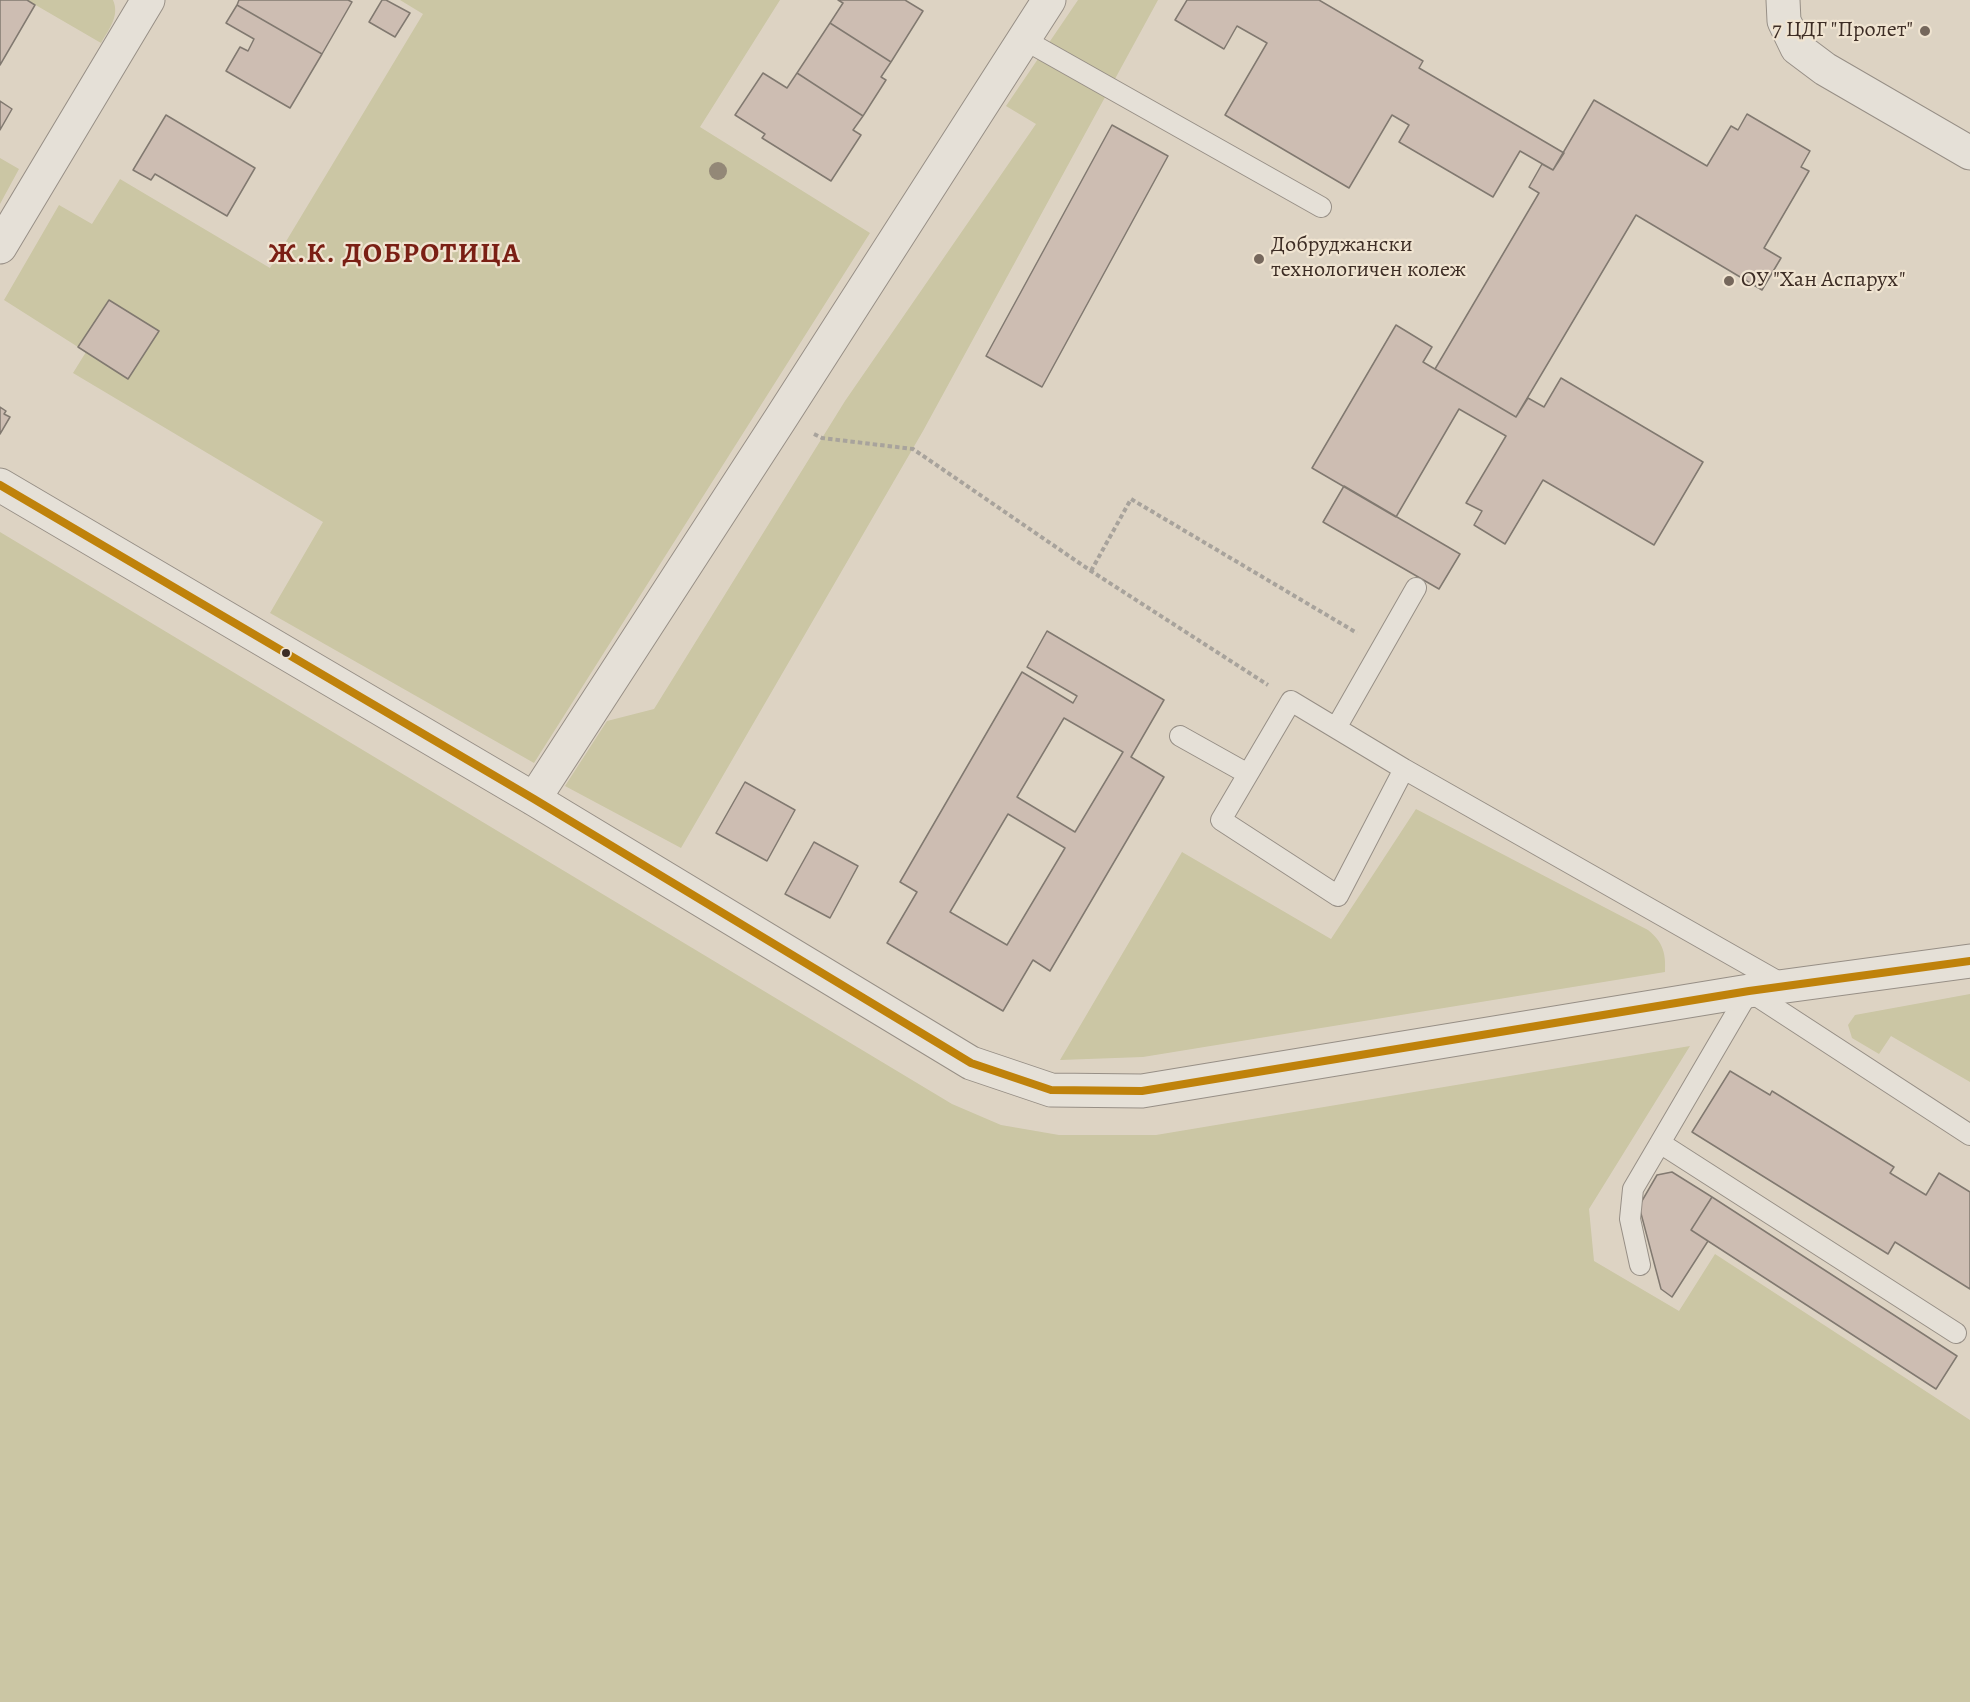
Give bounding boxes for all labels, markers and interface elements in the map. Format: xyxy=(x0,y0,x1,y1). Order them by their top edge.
place label: 7 ЦДГ "Пролет" xyxy=(1772,18,1913,44)
marker: 7 ЦДГ "Пролет" xyxy=(1918,24,1932,38)
place label: Добруджански технологичен колеж xyxy=(1271,233,1466,284)
district label: Ж.К. ДОБРОТИЦА xyxy=(269,238,521,272)
marker: Добруджански технологичен колеж xyxy=(1252,252,1266,266)
place label: ОУ "Хан Аспарух" xyxy=(1741,268,1905,294)
marker: ОУ "Хан Аспарух" xyxy=(1722,274,1736,288)
unlabelled marker xyxy=(280,647,292,659)

